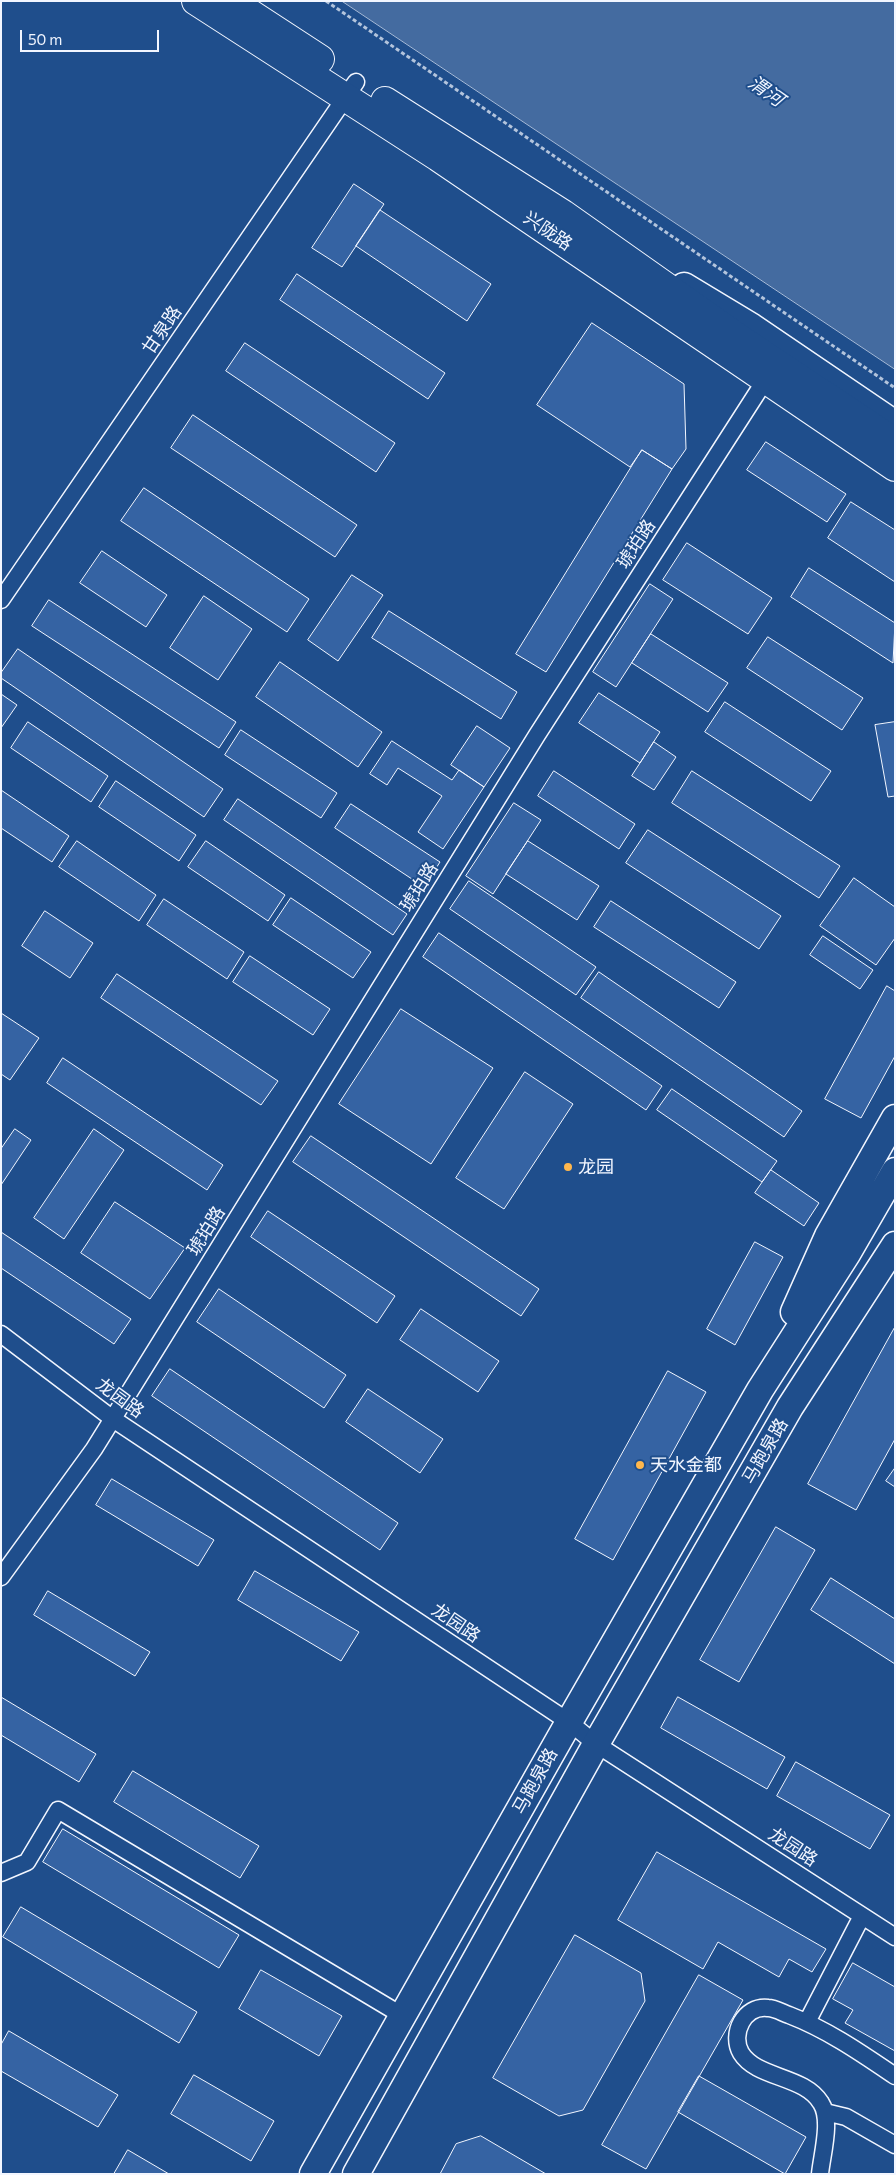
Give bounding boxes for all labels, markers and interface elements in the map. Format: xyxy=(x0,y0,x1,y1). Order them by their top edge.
scale bar xyxy=(22,20,161,52)
text: 50 m xyxy=(28,30,62,48)
water label: 渭河 xyxy=(744,71,788,111)
street label: 兴陇路 xyxy=(520,207,576,255)
street label: 甘泉路 xyxy=(138,302,186,358)
street label: 琥珀路 xyxy=(612,515,660,573)
street label: 琥珀路 xyxy=(396,858,442,916)
place label: 龙园 xyxy=(578,1156,614,1178)
marker: 龙园 xyxy=(562,1161,574,1173)
street label: 琥珀路 xyxy=(183,1202,229,1260)
street label: 龙园路 xyxy=(92,1373,148,1423)
street label: 马跑泉路 xyxy=(738,1414,792,1488)
place label: 天水金都 xyxy=(650,1454,722,1476)
marker: 天水金都 xyxy=(634,1459,646,1471)
street label: 龙园路 xyxy=(428,1599,484,1647)
street label: 马跑泉路 xyxy=(508,1744,562,1818)
street label: 龙园路 xyxy=(764,1823,822,1871)

